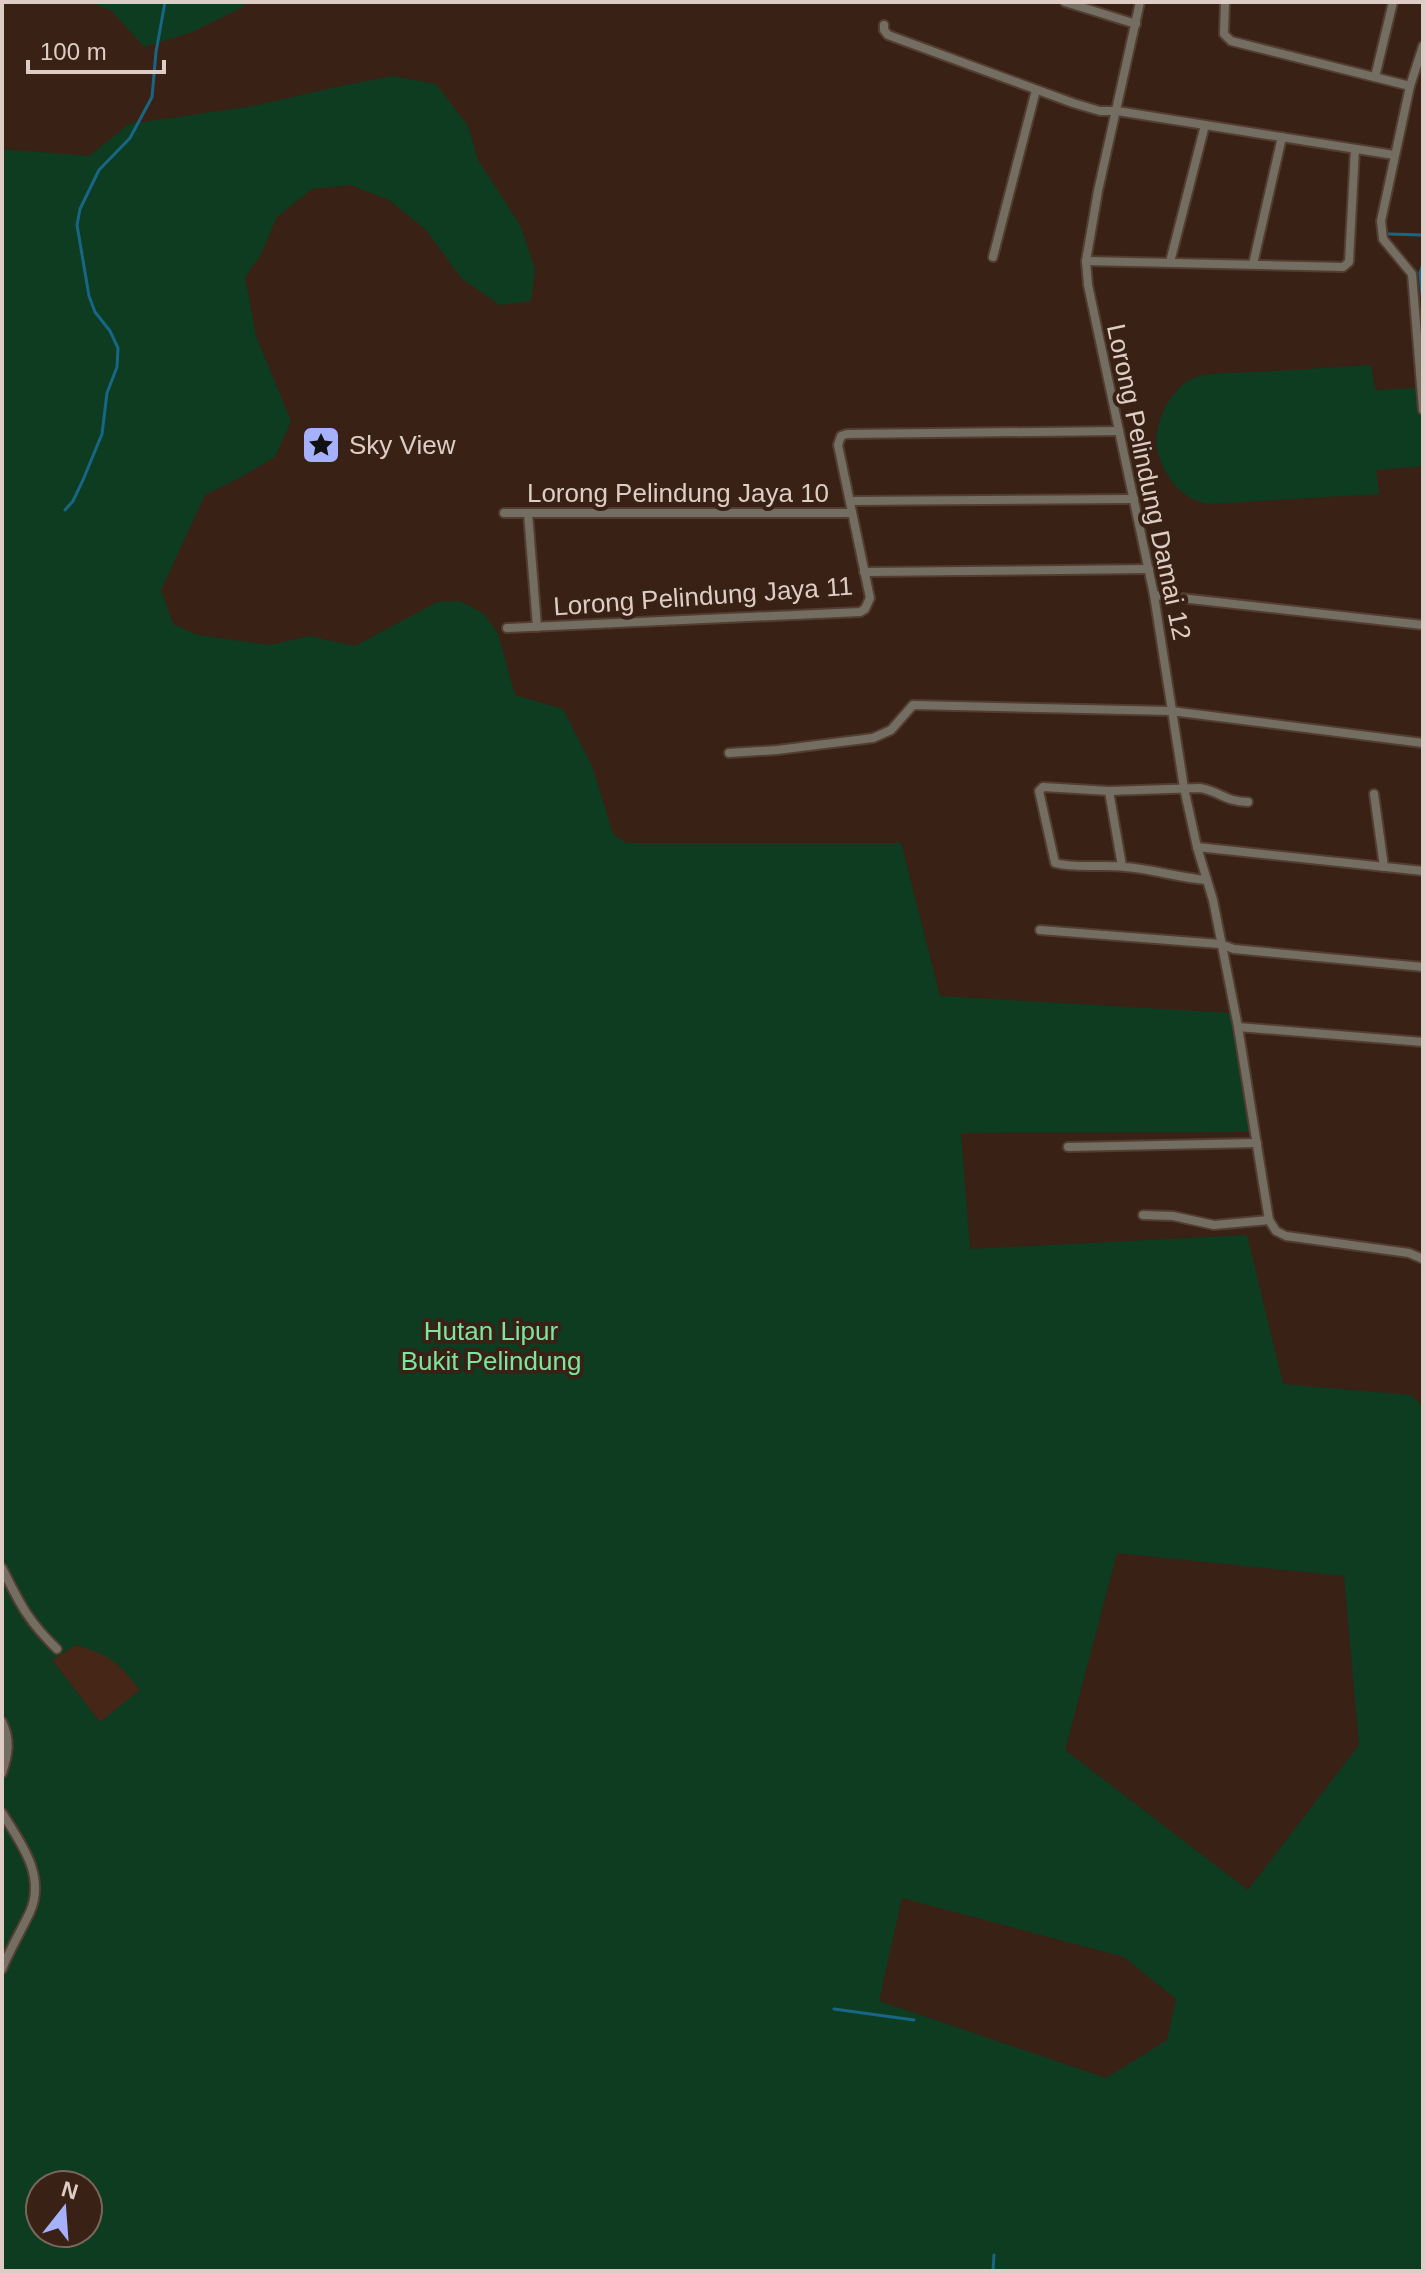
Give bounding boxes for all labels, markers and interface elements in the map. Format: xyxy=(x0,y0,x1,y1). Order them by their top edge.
scale bar xyxy=(28,24,164,74)
text: 100 m xyxy=(40,38,107,65)
street label: Lorong Pelindung Damai 12 xyxy=(1101,321,1197,643)
place icon: Sky View xyxy=(300,424,342,466)
place label: Sky View xyxy=(349,430,456,460)
street label: Lorong Pelindung Jaya 10 xyxy=(527,478,829,508)
street label: Lorong Pelindung Jaya 11 xyxy=(552,571,854,621)
park label: Hutan Lipur Bukit Pelindung xyxy=(401,1316,581,1376)
north arrow xyxy=(24,2169,104,2249)
text: N xyxy=(58,2176,81,2205)

